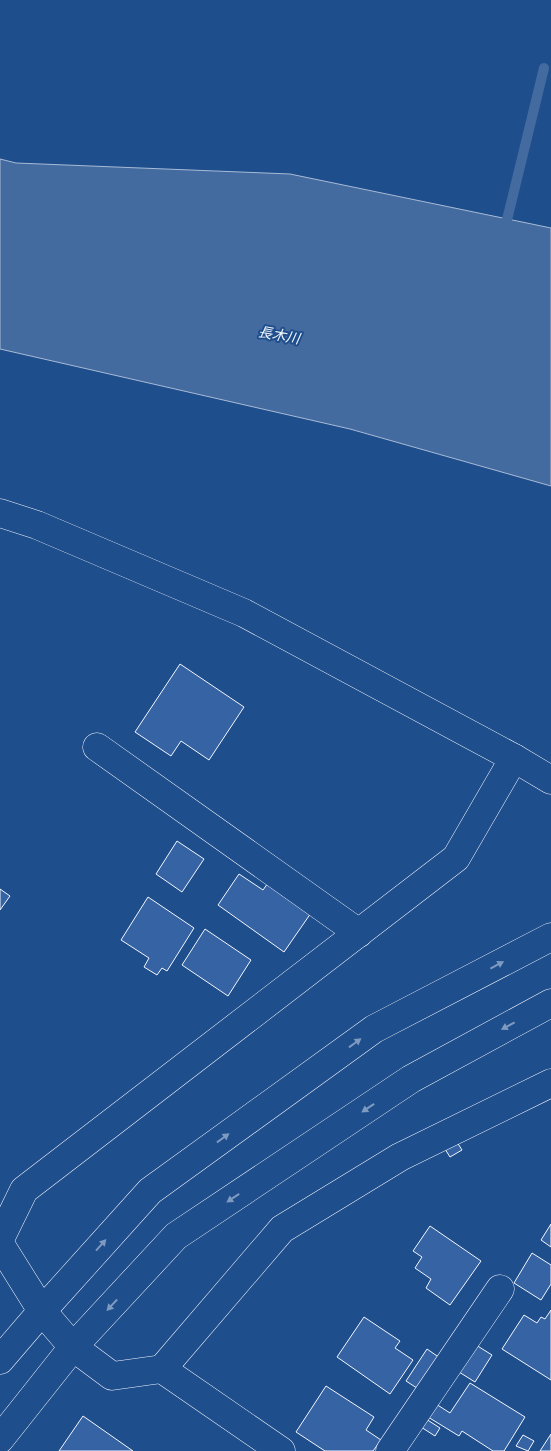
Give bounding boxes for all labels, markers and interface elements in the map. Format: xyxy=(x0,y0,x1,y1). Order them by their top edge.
water label: 長木川 xyxy=(257,323,303,348)
one-way arrow xyxy=(489,961,504,969)
one-way arrow xyxy=(501,1022,515,1031)
one-way arrow xyxy=(348,1038,361,1048)
one-way arrow xyxy=(361,1103,374,1113)
one-way arrow xyxy=(216,1133,230,1143)
one-way arrow xyxy=(226,1193,239,1203)
one-way arrow xyxy=(96,1238,107,1251)
one-way arrow xyxy=(106,1299,118,1311)

